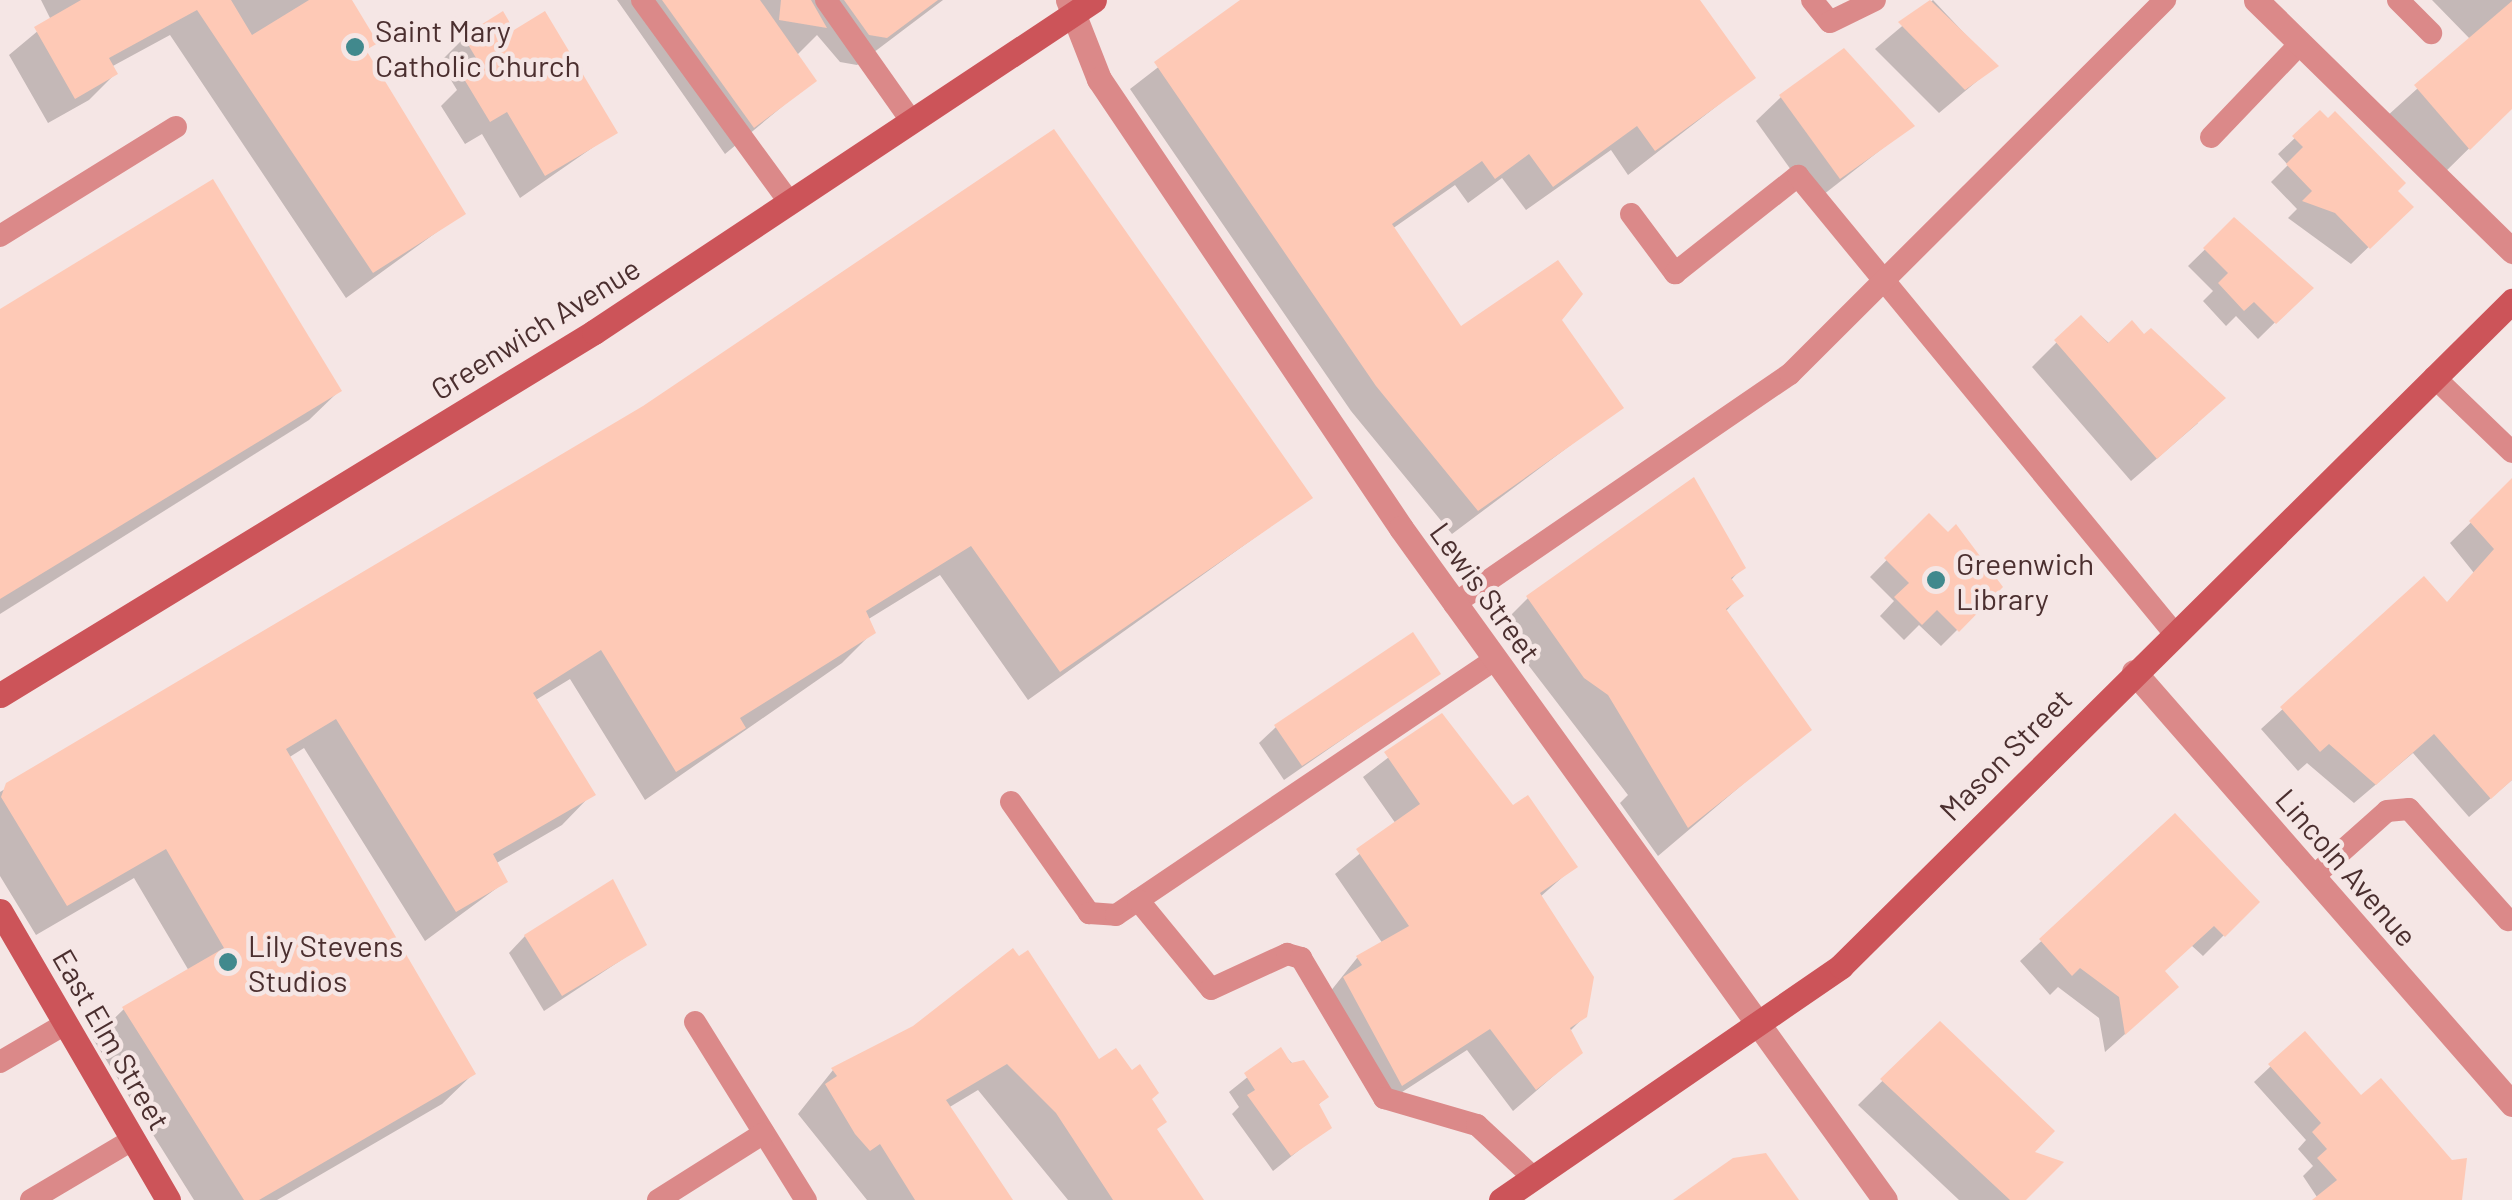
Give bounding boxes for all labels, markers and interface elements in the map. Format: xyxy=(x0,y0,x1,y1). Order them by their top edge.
place label: Saint Mary Catholic Church xyxy=(375,12,581,82)
marker: Saint Mary Catholic Church xyxy=(344,36,366,58)
street label: Greenwich Avenue xyxy=(424,249,646,407)
street label: Lewis Street xyxy=(1423,515,1549,669)
place label: Greenwich Library xyxy=(1956,545,2094,616)
marker: Greenwich Library xyxy=(1925,569,1947,591)
street label: Mason Street xyxy=(1932,681,2078,827)
street label: Lincoln Avenue xyxy=(2269,781,2425,953)
place label: Lily Stevens Studios xyxy=(248,927,403,998)
street label: East Elm Street xyxy=(46,942,178,1136)
marker: Lily Stevens Studios xyxy=(217,951,239,973)

